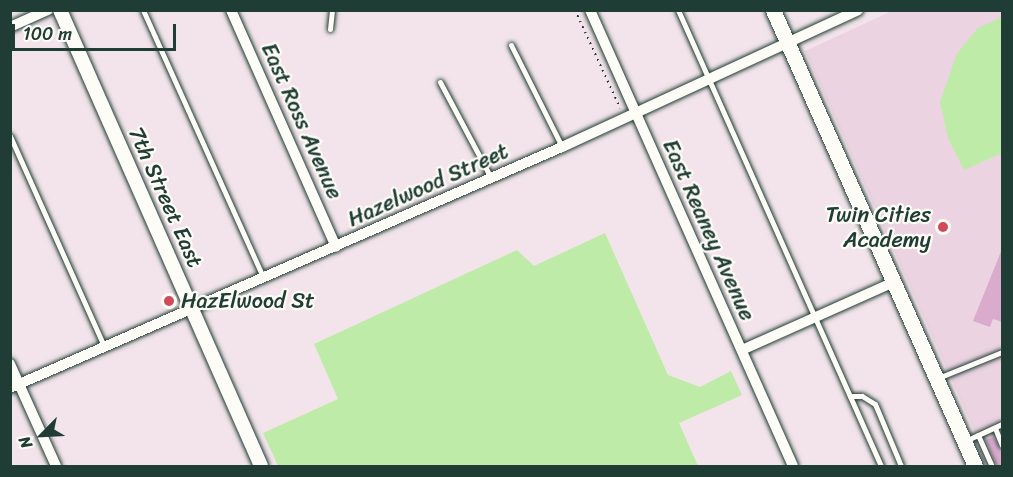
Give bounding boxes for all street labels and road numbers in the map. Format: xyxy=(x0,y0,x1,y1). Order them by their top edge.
street label: East Ross Avenue xyxy=(255,38,349,204)
street label: 7th Street East xyxy=(123,122,209,272)
street label: East Reaney Avenue xyxy=(657,136,761,324)
street label: Hazelwood Street xyxy=(344,138,512,232)

